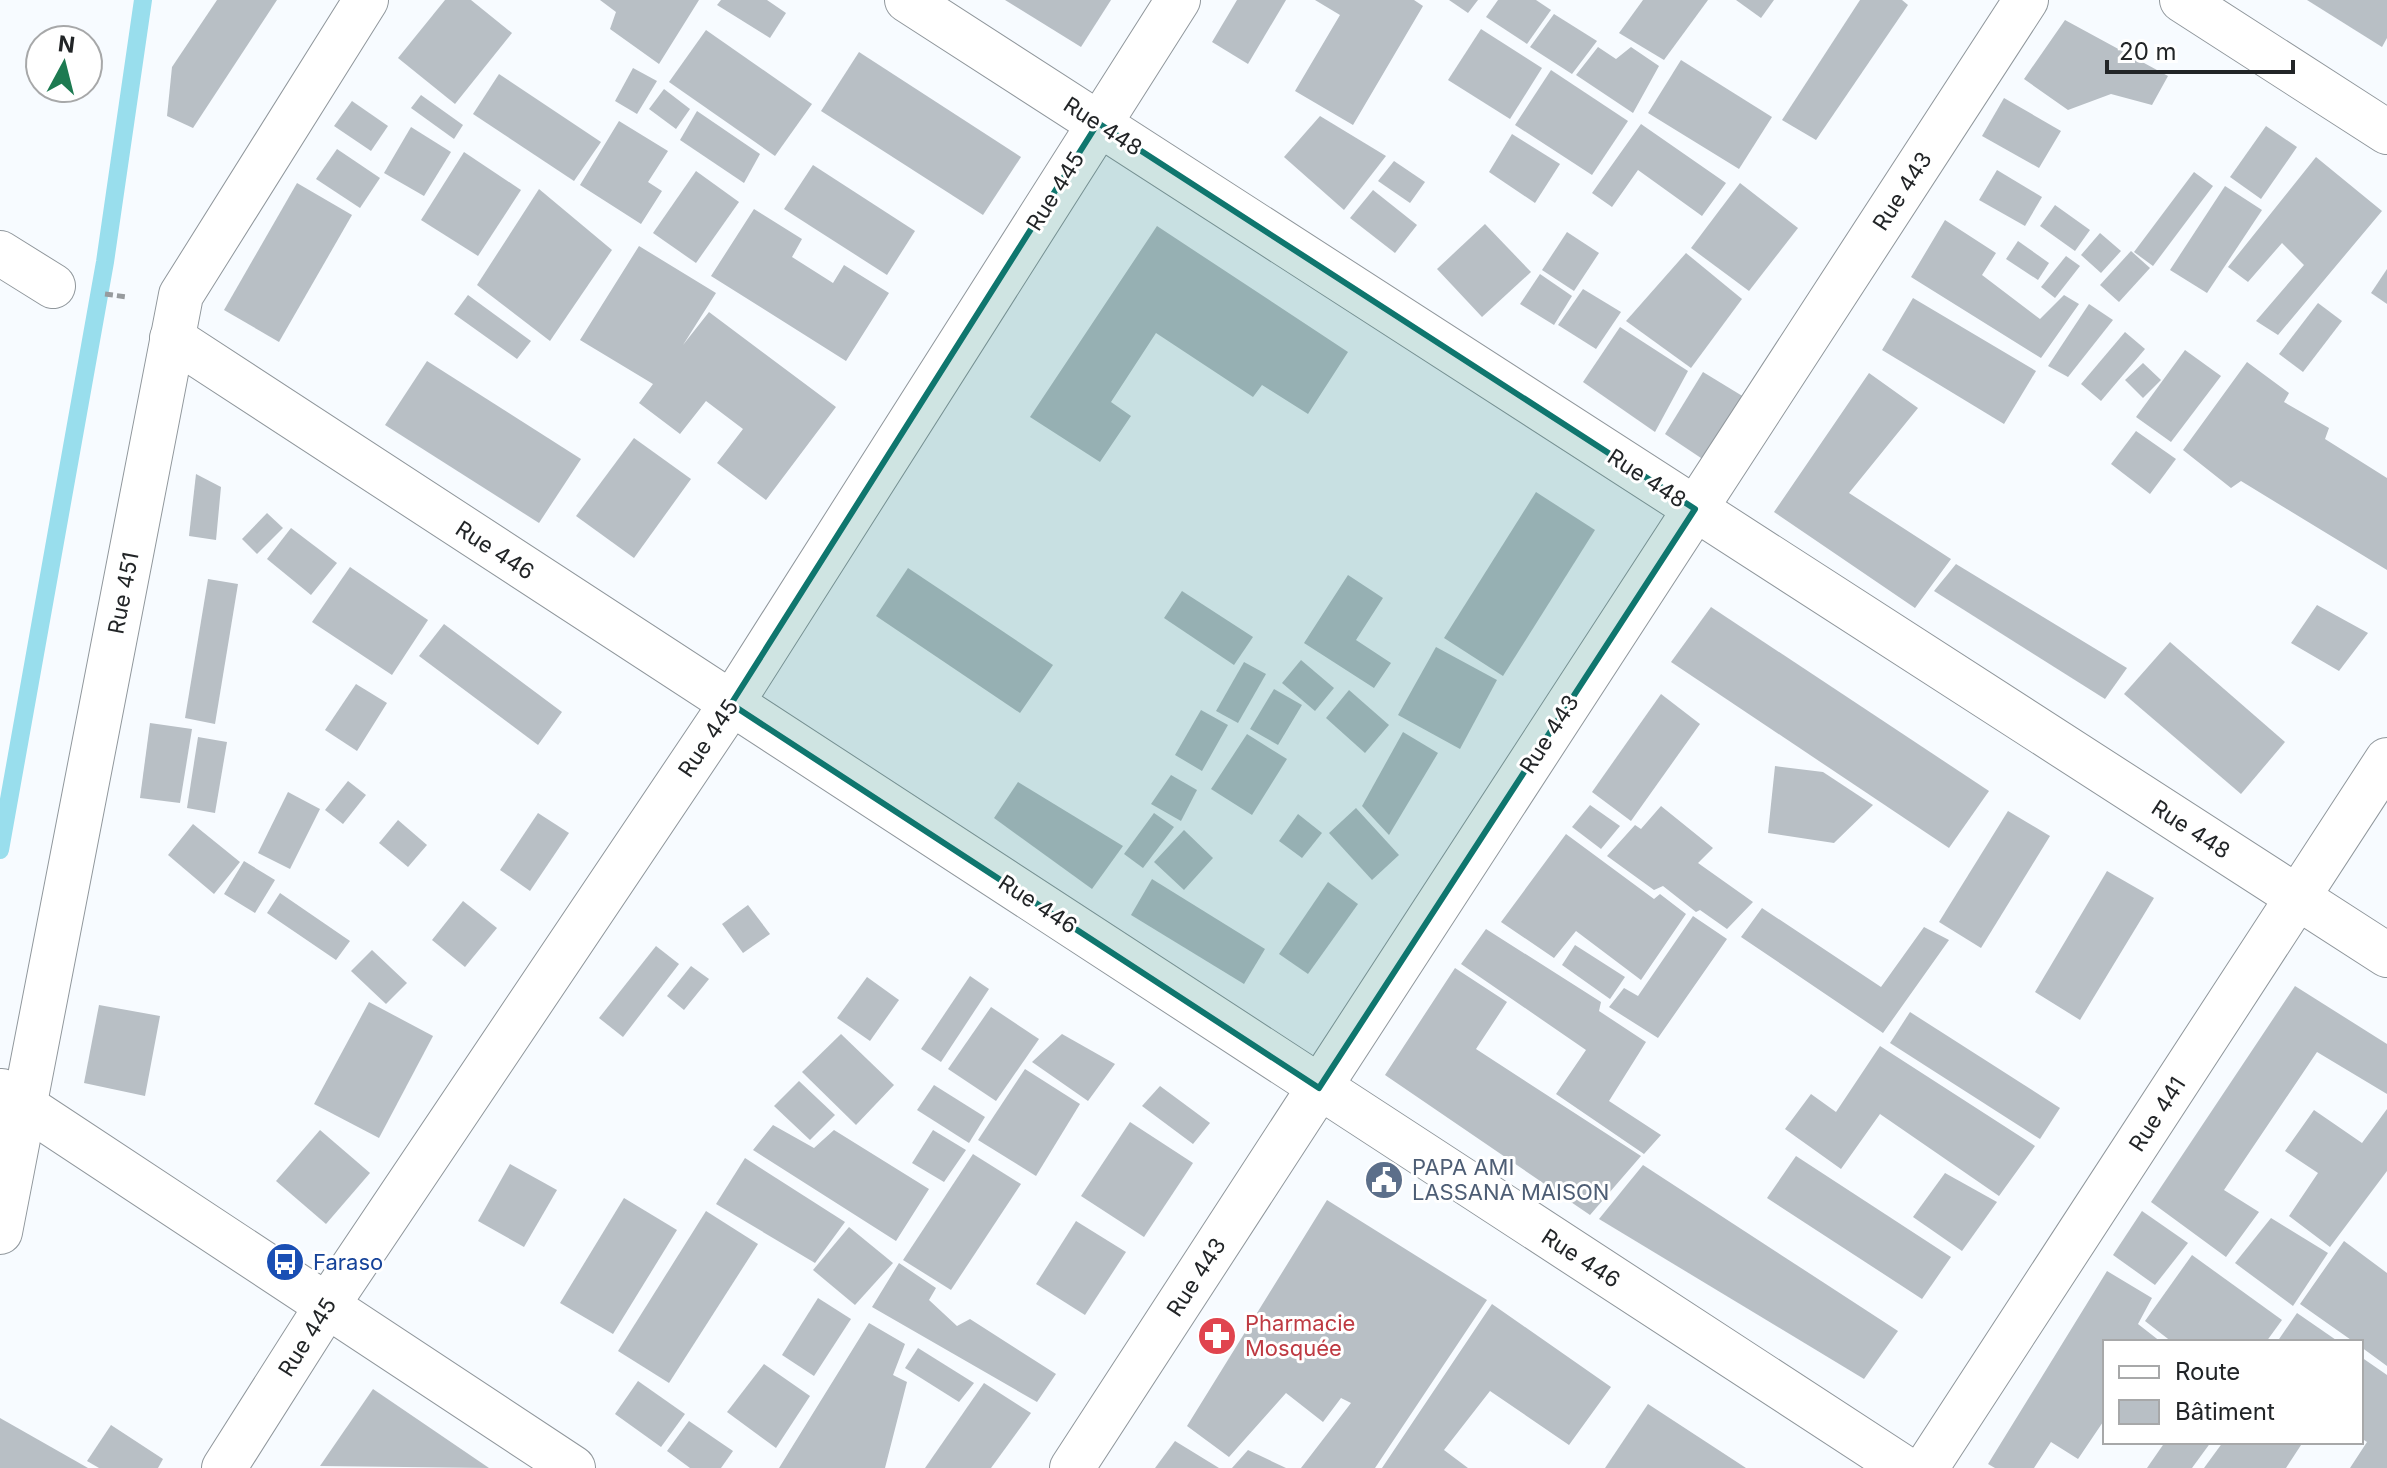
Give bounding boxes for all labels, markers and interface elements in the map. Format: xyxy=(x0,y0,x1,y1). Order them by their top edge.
north arrow xyxy=(24,24,104,104)
scale bar xyxy=(2107,24,2293,74)
text: N xyxy=(57,30,76,58)
text: 20 m xyxy=(2119,37,2177,66)
street label: Rue 448 xyxy=(1059,91,1147,161)
street label: Rue 445 xyxy=(1021,147,1089,235)
street label: Rue 443 xyxy=(1867,147,1937,235)
street label: Rue 448 xyxy=(1603,443,1691,513)
street label: Rue 446 xyxy=(451,515,539,585)
street label: Rue 451 xyxy=(102,550,144,636)
street label: Rue 443 xyxy=(1514,690,1584,778)
street label: Rue 445 xyxy=(673,694,743,782)
street label: Rue 448 xyxy=(2147,794,2235,864)
street label: Rue 446 xyxy=(994,869,1082,939)
street label: Rue 441 xyxy=(2123,1072,2191,1156)
place label: PAPA AMI LASSANA MAISON xyxy=(1412,1154,1609,1205)
public building icon: PAPA AMI LASSANA MAISON xyxy=(1363,1159,1405,1201)
street label: Rue 446 xyxy=(1537,1223,1625,1293)
street label: Rue 443 xyxy=(1161,1233,1231,1321)
bus stop icon: Faraso xyxy=(264,1241,306,1283)
place label: Faraso xyxy=(313,1249,383,1275)
street label: Rue 445 xyxy=(273,1293,341,1381)
place label: Pharmacie Mosquée xyxy=(1245,1310,1355,1361)
pharmacy icon: Pharmacie Mosquée xyxy=(1196,1315,1238,1357)
legend xyxy=(2103,1340,2363,1444)
text: Route xyxy=(2175,1357,2240,1386)
text: Bâtiment xyxy=(2175,1397,2275,1426)

